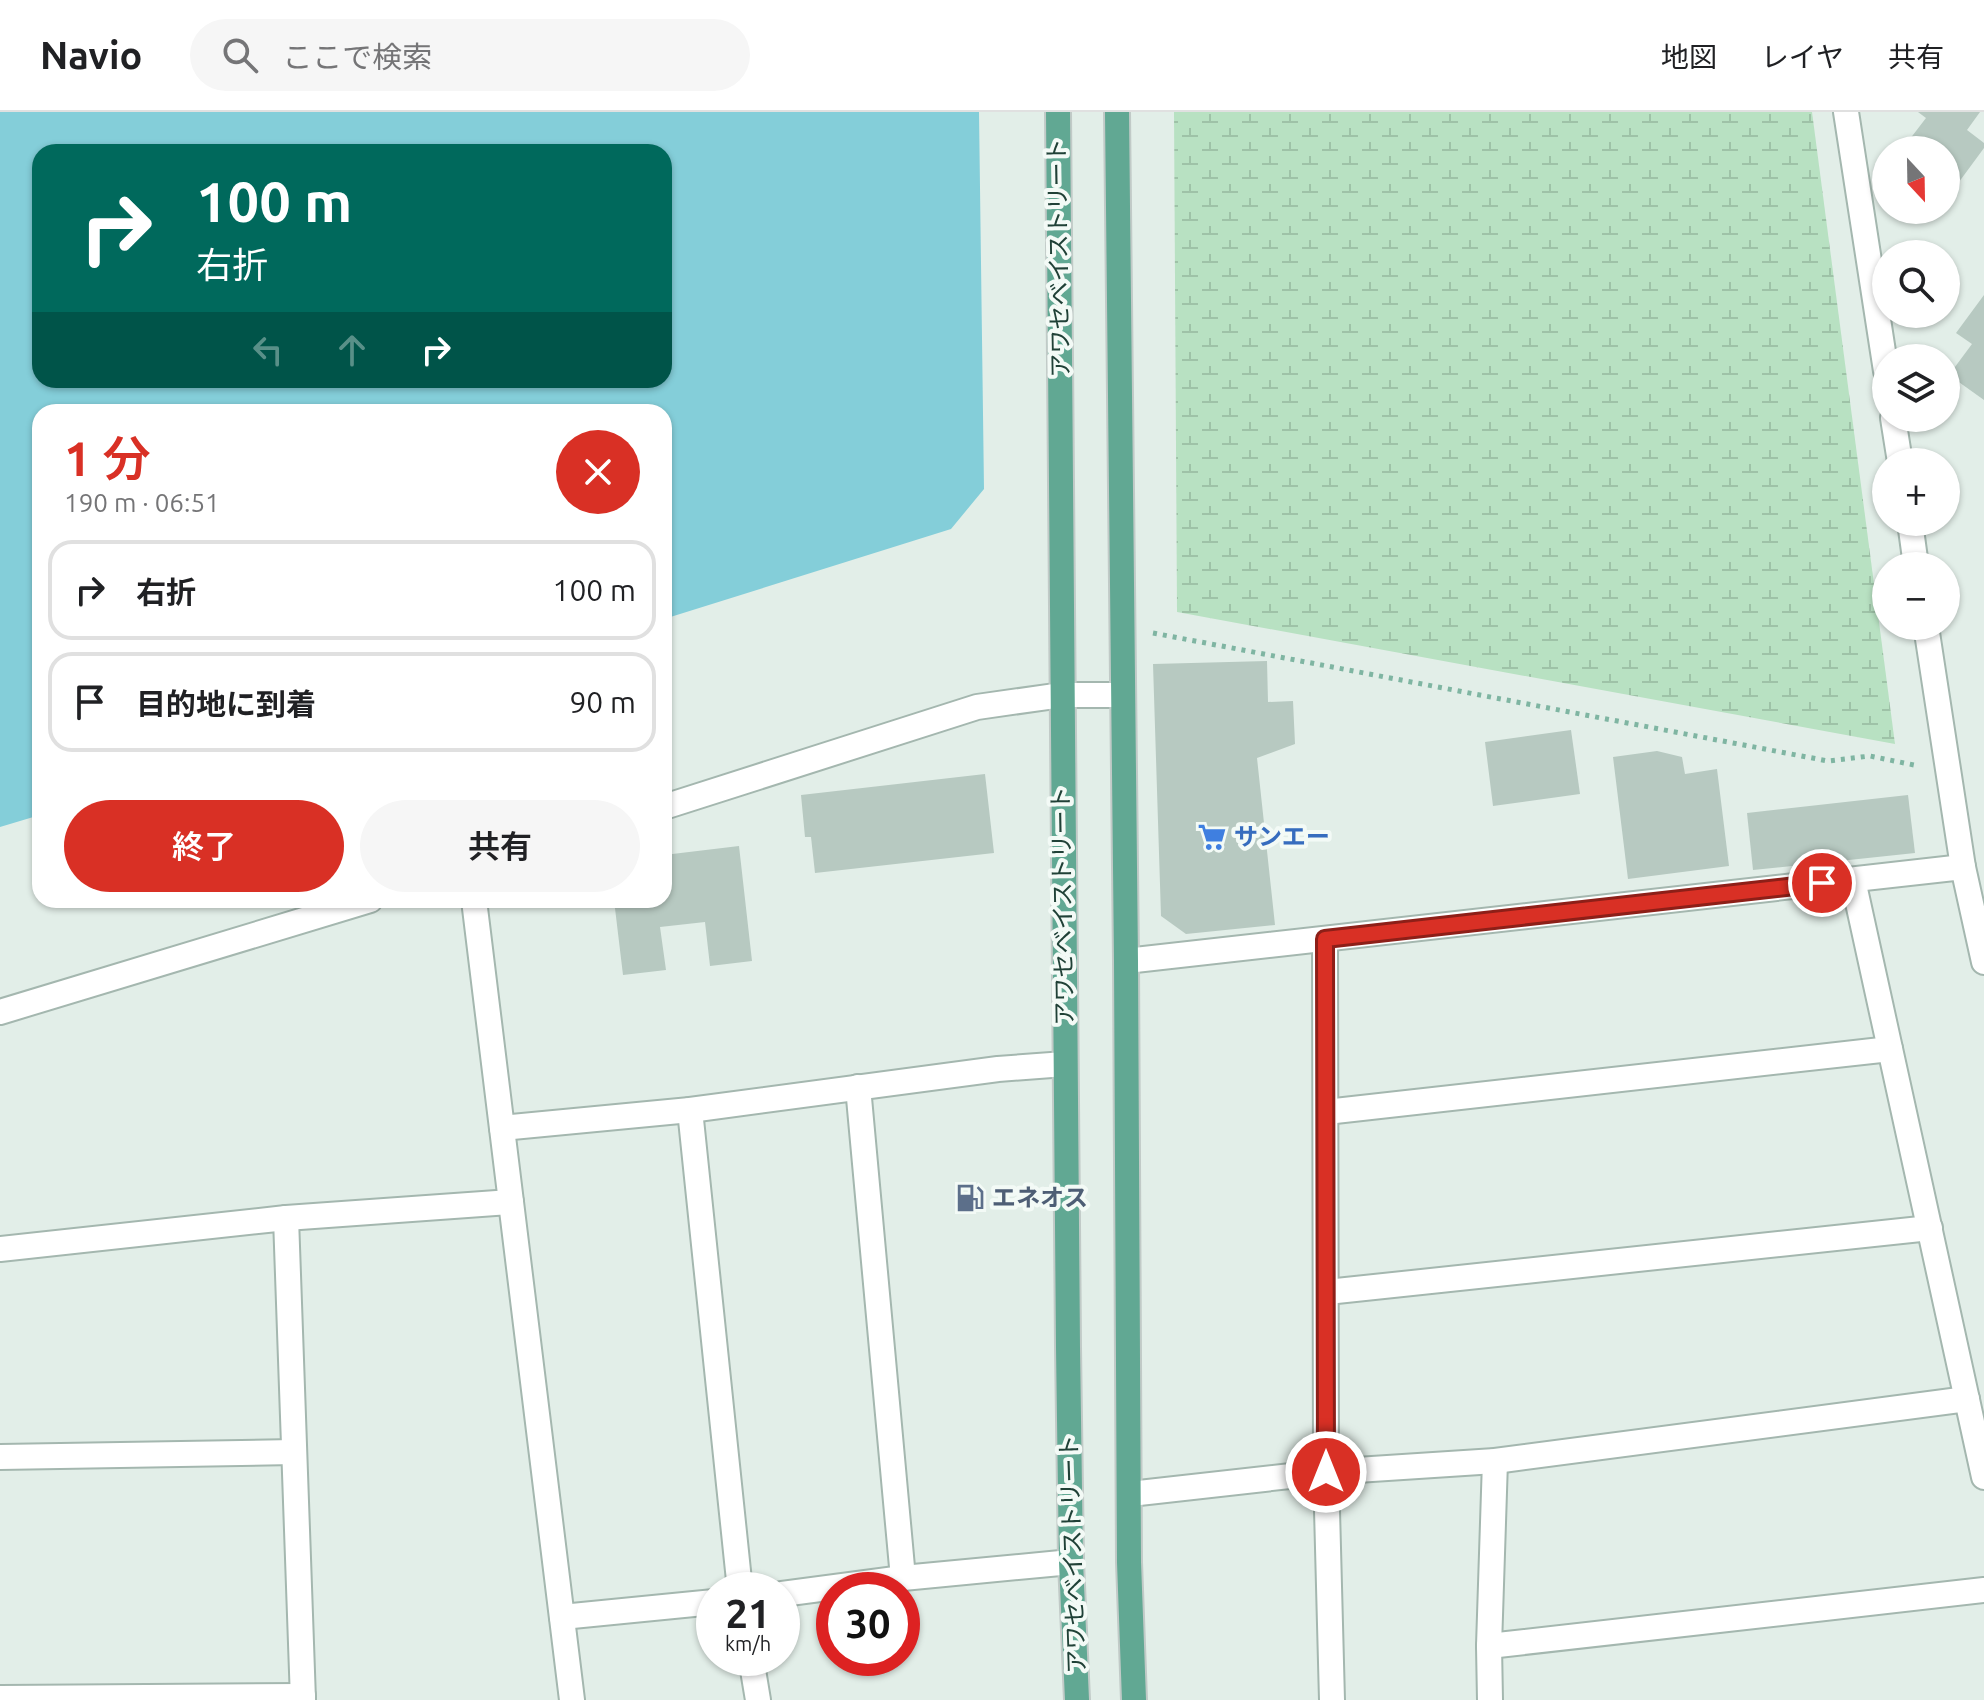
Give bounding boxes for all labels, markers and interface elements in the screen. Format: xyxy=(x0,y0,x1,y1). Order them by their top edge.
search box xyxy=(190,19,750,91)
icon: search xyxy=(218,33,262,77)
text: Navio xyxy=(40,34,142,76)
text: ここで検索 xyxy=(282,40,432,74)
text: 地図 xyxy=(1661,41,1717,72)
text: レイヤ xyxy=(1761,41,1844,72)
text: 共有 xyxy=(1888,41,1944,72)
north arrow xyxy=(1872,136,1960,224)
map controls xyxy=(1872,136,1960,640)
street label: アワセベイストリート xyxy=(1043,138,1074,378)
text: 100 m xyxy=(196,170,352,233)
icon: right xyxy=(64,176,168,280)
button: search xyxy=(1872,240,1960,328)
text: 右折 xyxy=(196,244,268,285)
icon: left xyxy=(246,328,290,372)
icon: ahead xyxy=(330,328,374,372)
icon: right xyxy=(414,328,458,372)
button: layers xyxy=(1872,344,1960,432)
button: close xyxy=(556,430,640,514)
text: 1 分 xyxy=(64,431,150,485)
button: + xyxy=(1872,448,1960,536)
text: 190 m · 06:51 xyxy=(64,488,220,517)
button: − xyxy=(1872,552,1960,640)
icon: right xyxy=(68,568,112,612)
text: 100 m xyxy=(552,573,636,607)
text: 右折 xyxy=(136,575,196,609)
icon: arrive xyxy=(68,680,112,724)
text: 90 m xyxy=(569,685,636,719)
text: 目的地に到着 xyxy=(136,687,316,721)
street label: アワセベイストリート xyxy=(1047,786,1078,1026)
button: 終了 xyxy=(64,800,344,892)
button: 共有 xyxy=(360,800,640,892)
supermarket icon: サンエー xyxy=(1197,822,1227,852)
place label: サンエー xyxy=(1234,823,1330,850)
pin xyxy=(1788,849,1856,917)
icon: arrive xyxy=(1800,861,1844,905)
fuel station icon: エネオス xyxy=(955,1183,985,1213)
place label: エネオス xyxy=(992,1184,1088,1211)
position arrow xyxy=(1284,1430,1368,1514)
street label: アワセベイストリート xyxy=(1055,1434,1090,1674)
speed limit sign: 30 xyxy=(816,1572,920,1676)
text: 21 xyxy=(725,1591,771,1636)
text: km/h xyxy=(725,1632,771,1655)

